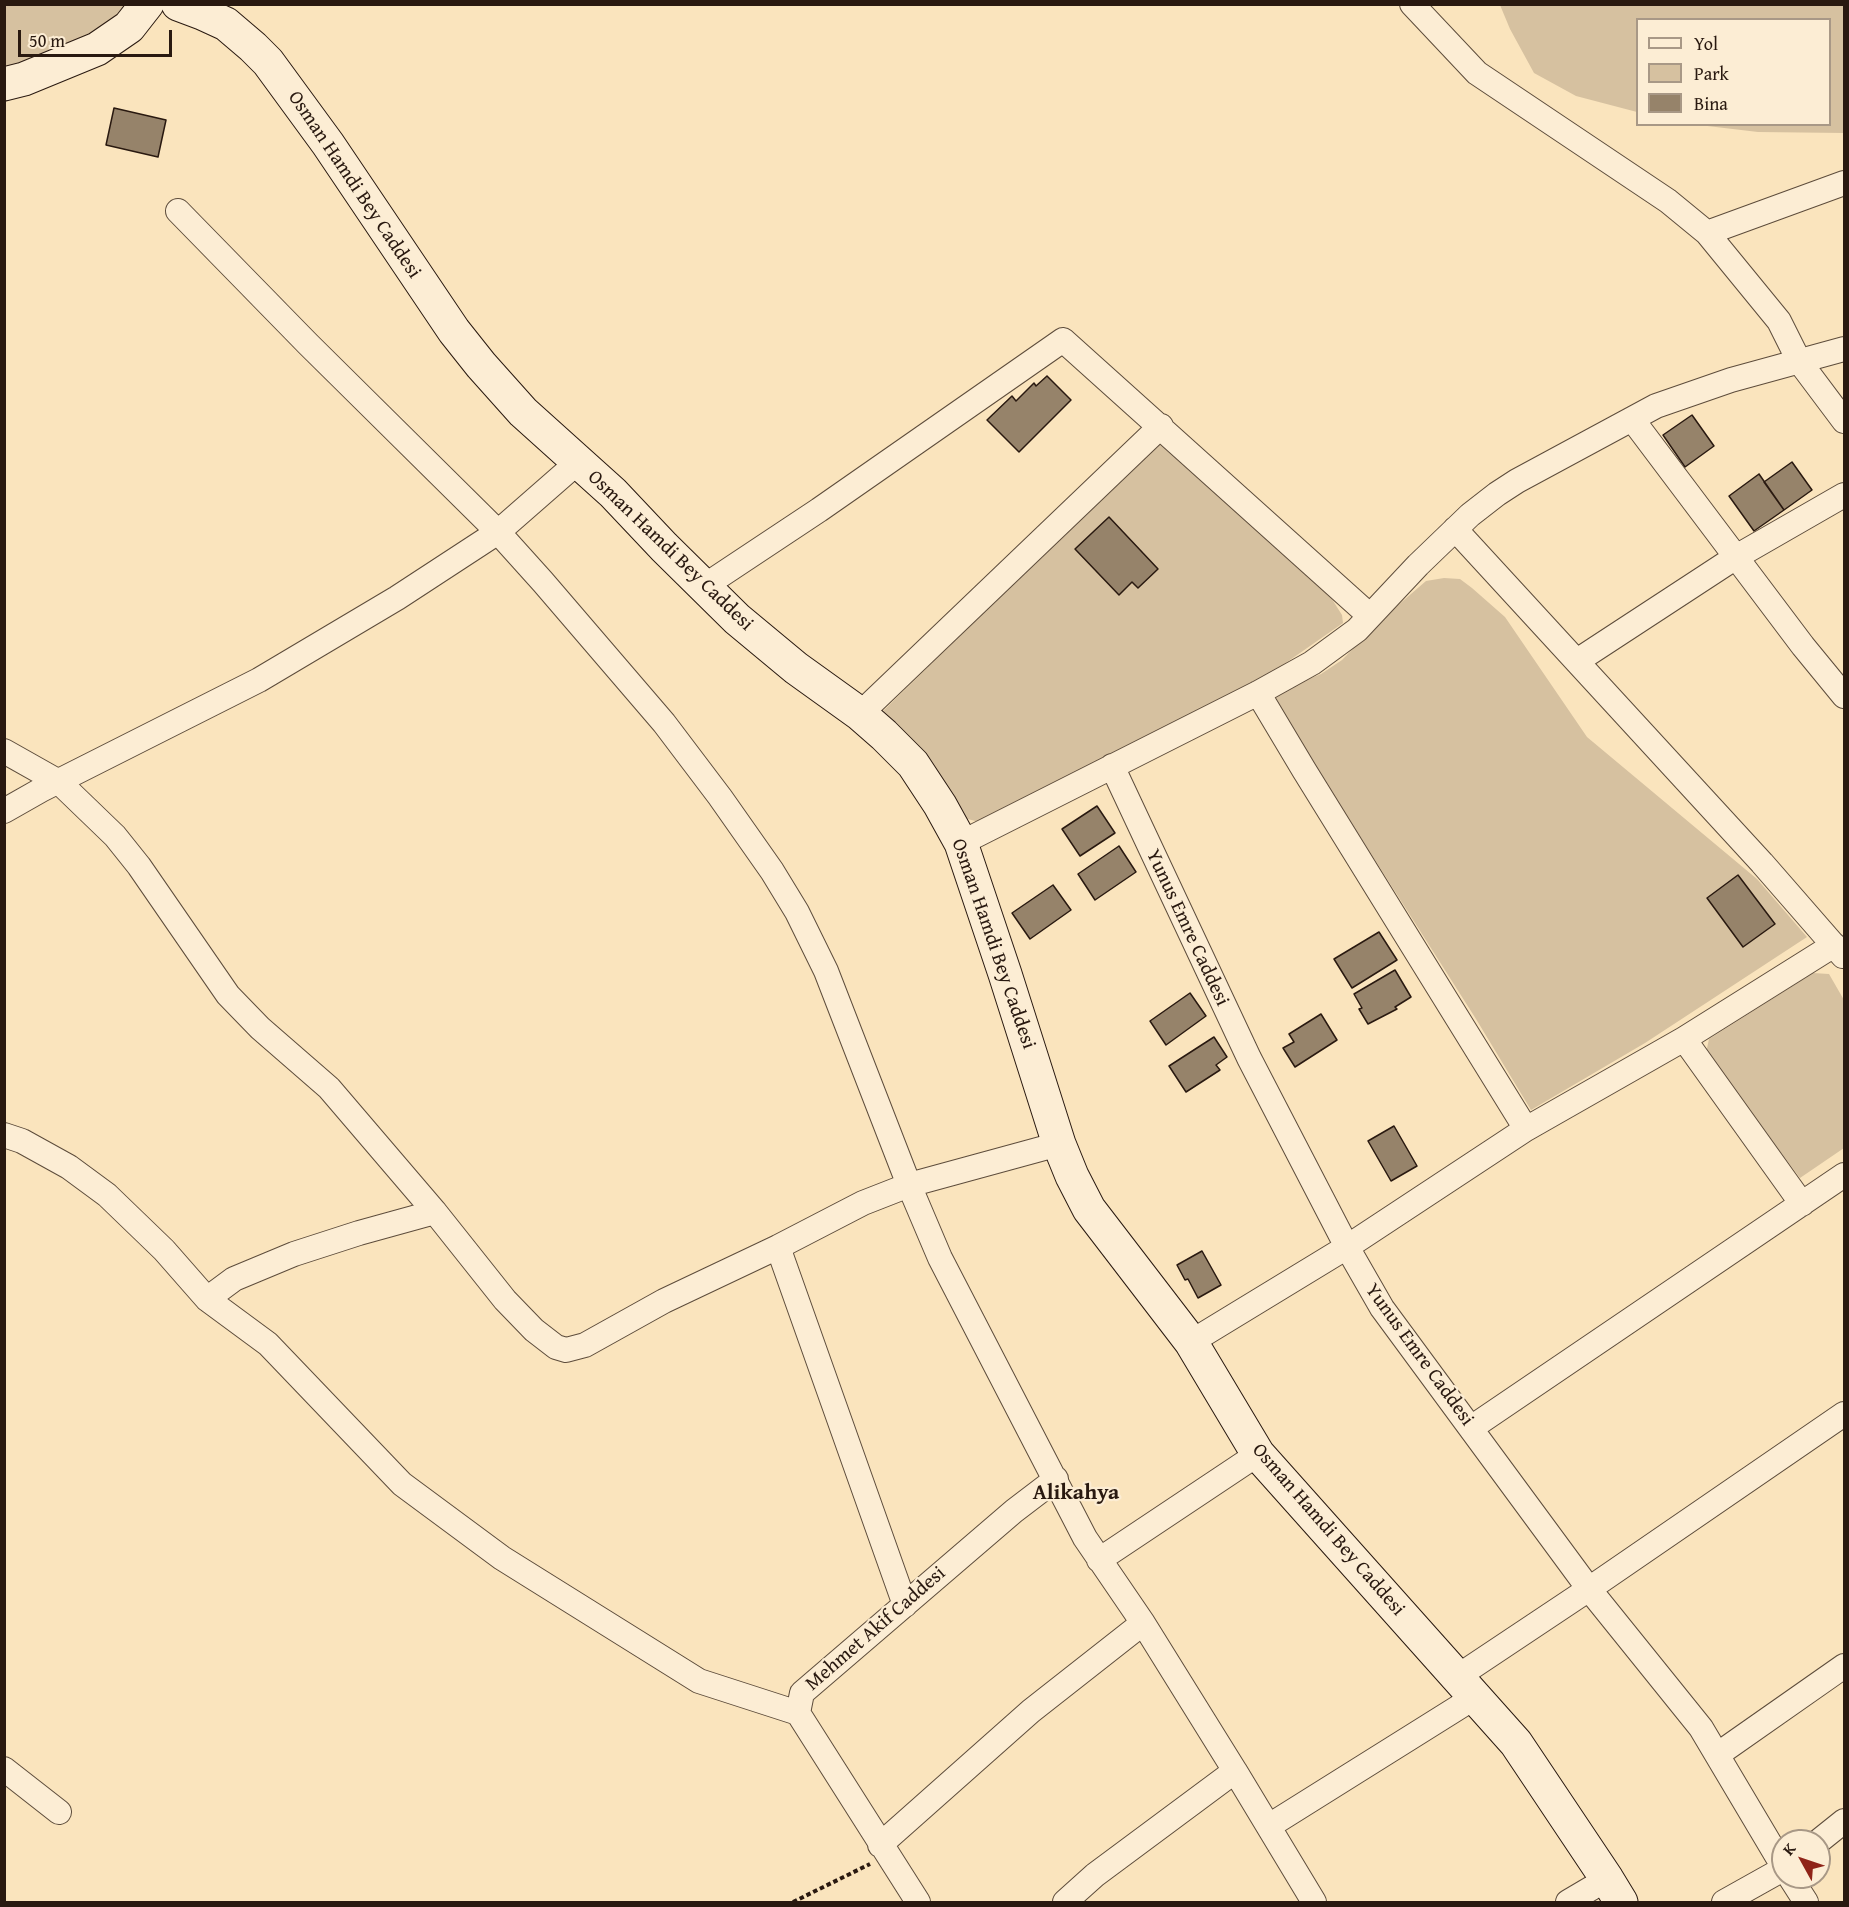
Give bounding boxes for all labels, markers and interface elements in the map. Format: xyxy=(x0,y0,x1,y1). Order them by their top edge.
scale bar xyxy=(21,18,176,56)
legend xyxy=(1636,18,1831,126)
text: 50 m xyxy=(29,27,65,54)
text: Yol xyxy=(1694,30,1718,57)
text: Park xyxy=(1694,60,1729,87)
street label: Osman Hamdi Bey Caddesi xyxy=(282,87,426,283)
text: Bina xyxy=(1694,90,1728,117)
street label: Osman Hamdi Bey Caddesi xyxy=(582,466,758,636)
street label: Osman Hamdi Bey Caddesi xyxy=(946,836,1040,1052)
street label: Yunus Emre Caddesi xyxy=(1140,846,1234,1010)
street label: Yunus Emre Caddesi xyxy=(1359,1279,1479,1431)
street label: Osman Hamdi Bey Caddesi xyxy=(1246,1439,1410,1621)
district label: Alikahya xyxy=(1033,1480,1119,1506)
street label: Mehmet Akif Caddesi xyxy=(801,1562,951,1696)
north arrow xyxy=(1771,1829,1831,1889)
text: K xyxy=(1776,1837,1801,1860)

